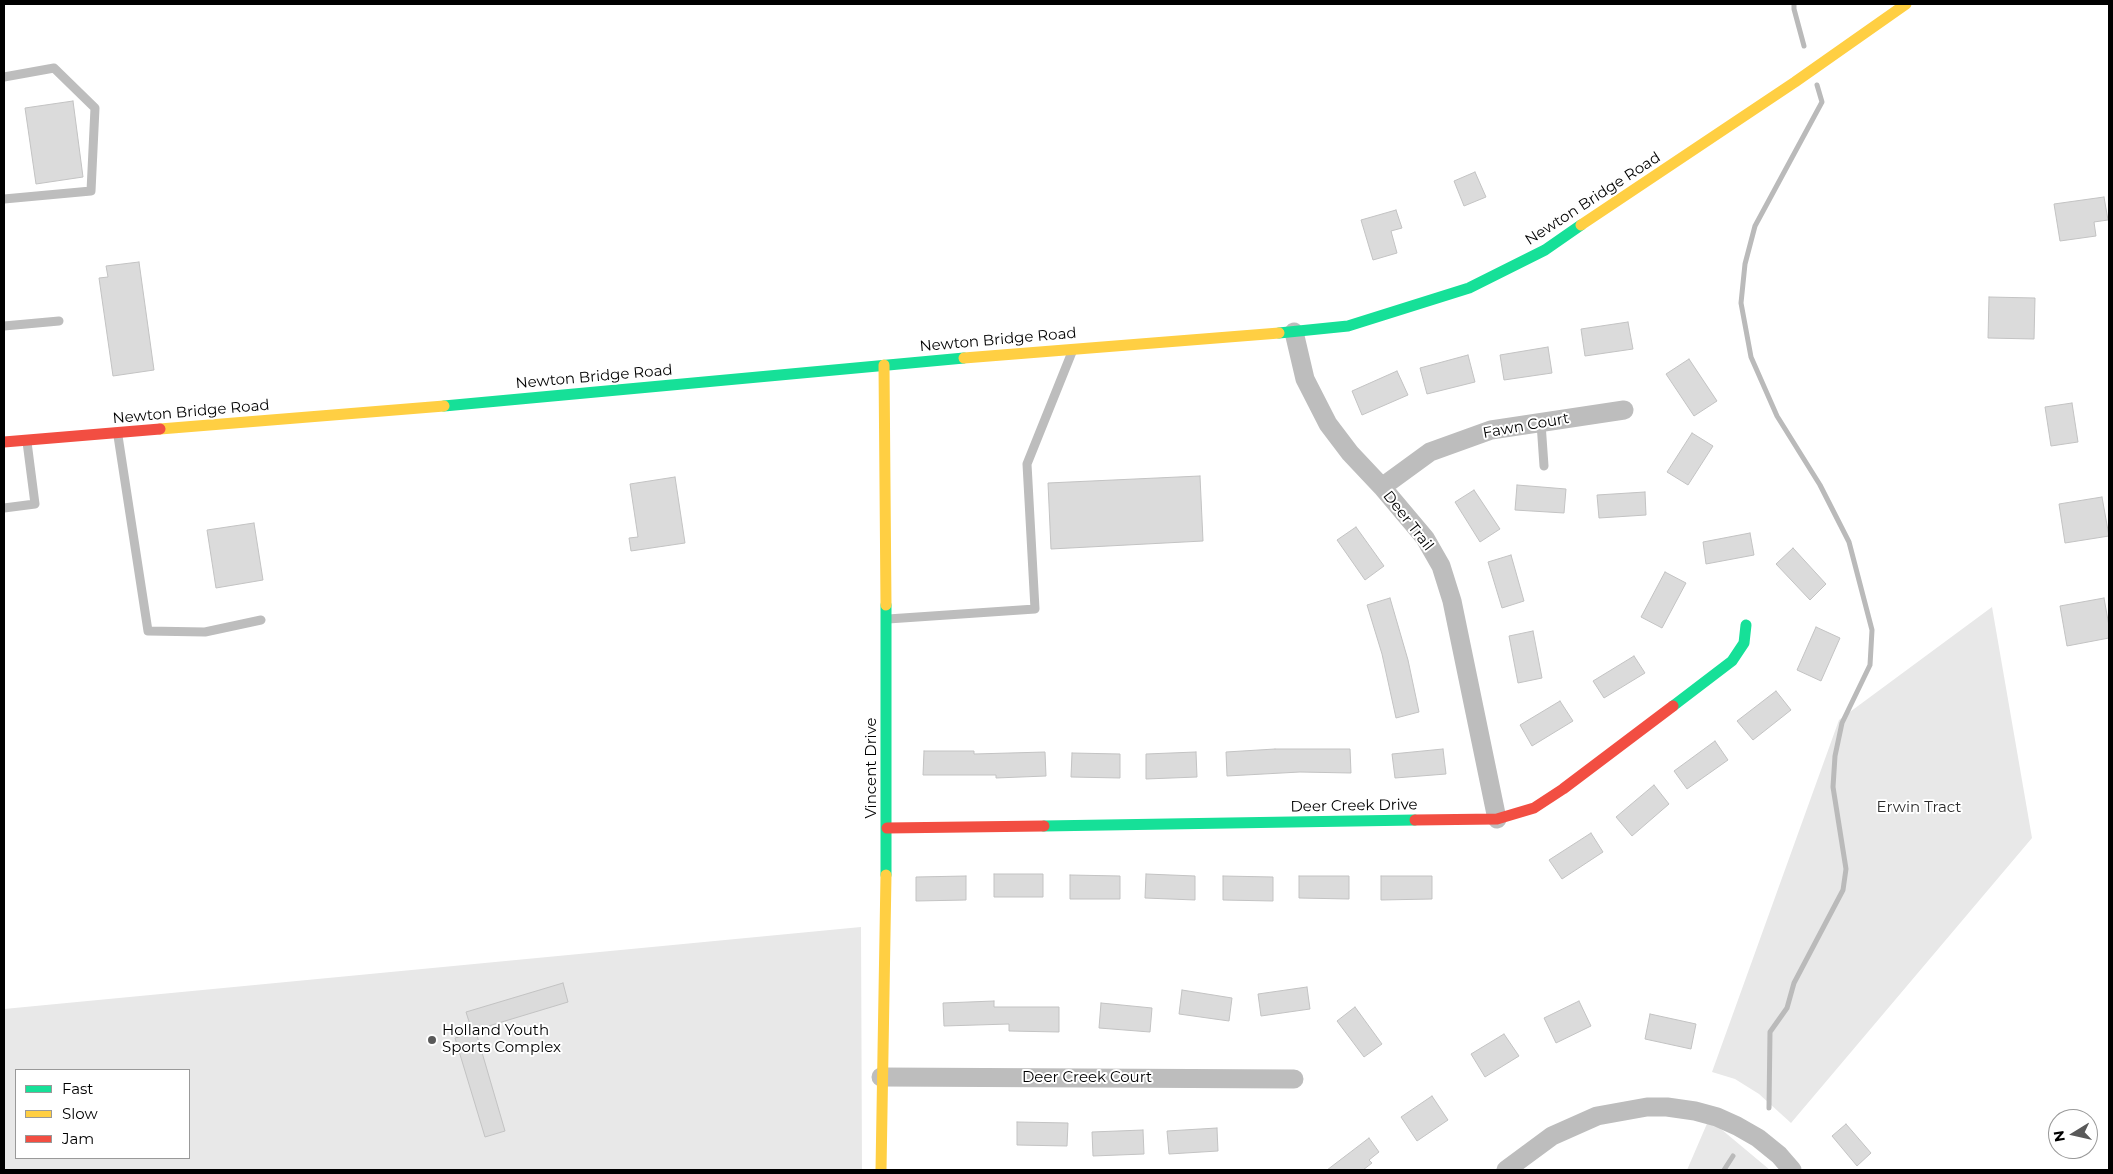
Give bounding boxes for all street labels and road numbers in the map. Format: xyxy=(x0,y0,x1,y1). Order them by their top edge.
street label: Newton Bridge Road xyxy=(1522,149,1664,249)
street label: Newton Bridge Road xyxy=(919,324,1077,356)
street label: Newton Bridge Road xyxy=(515,361,673,393)
street label: Newton Bridge Road xyxy=(112,396,270,428)
street label: Fawn Court xyxy=(1481,410,1571,442)
street label: Deer Trail xyxy=(1379,487,1437,555)
street label: Vincent Drive xyxy=(863,717,881,819)
street label: Deer Creek Drive xyxy=(1290,796,1418,816)
street label: Deer Creek Court xyxy=(1022,1069,1152,1087)

